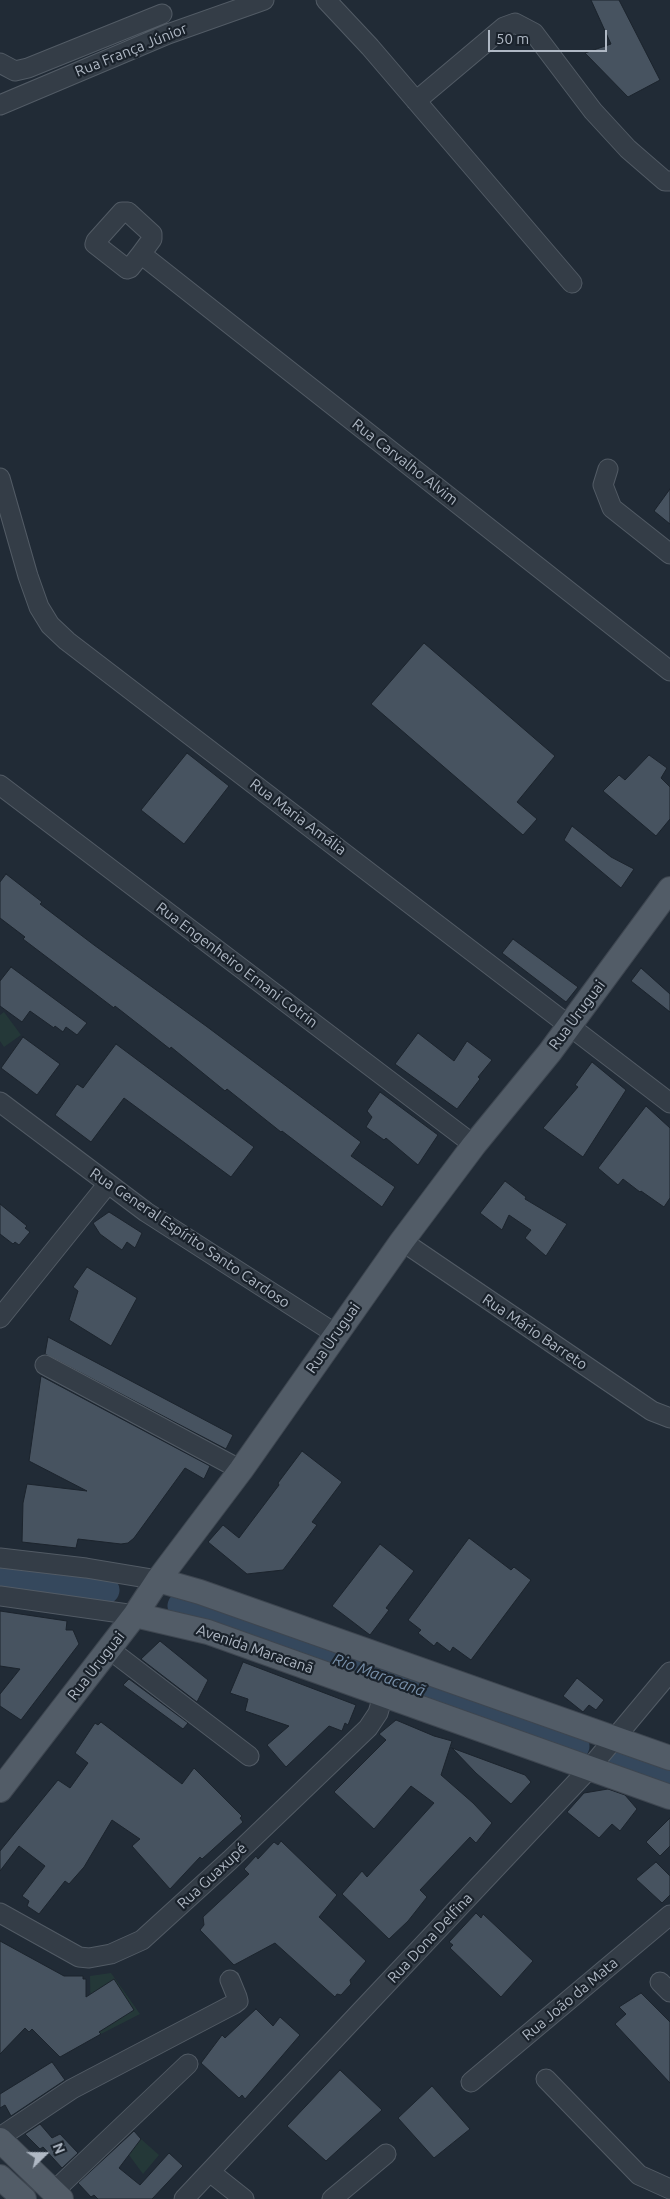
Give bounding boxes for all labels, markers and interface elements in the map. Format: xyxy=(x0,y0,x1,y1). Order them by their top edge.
street label: Rua França Júnior xyxy=(72,19,190,81)
scale bar xyxy=(490,20,609,52)
text: 50 m xyxy=(496,30,529,47)
street label: Rua Carvalho Alvim xyxy=(349,415,461,509)
street label: Rua Maria Amália xyxy=(246,775,350,859)
street label: Rua Engenheiro Ernani Cotrin xyxy=(153,898,321,1032)
street label: Rua Uruguai xyxy=(545,977,609,1053)
street label: Rua General Espírito Santo Cardoso xyxy=(87,1164,293,1312)
street label: Rua Mário Barreto xyxy=(479,1290,591,1374)
street label: Rua Uruguai xyxy=(302,1299,364,1377)
street label: Avenida Maracanã xyxy=(194,1621,316,1677)
street label: Rua Uruguai xyxy=(64,1628,128,1704)
water label: Rio Maracanã xyxy=(330,1649,428,1701)
street label: Rua Guaxupé xyxy=(174,1839,250,1913)
street label: Rua Dona Delfina xyxy=(384,1889,476,1987)
street label: Rua João da Mata xyxy=(518,1954,622,2044)
north arrow xyxy=(20,2129,70,2179)
text: N xyxy=(50,2141,68,2156)

